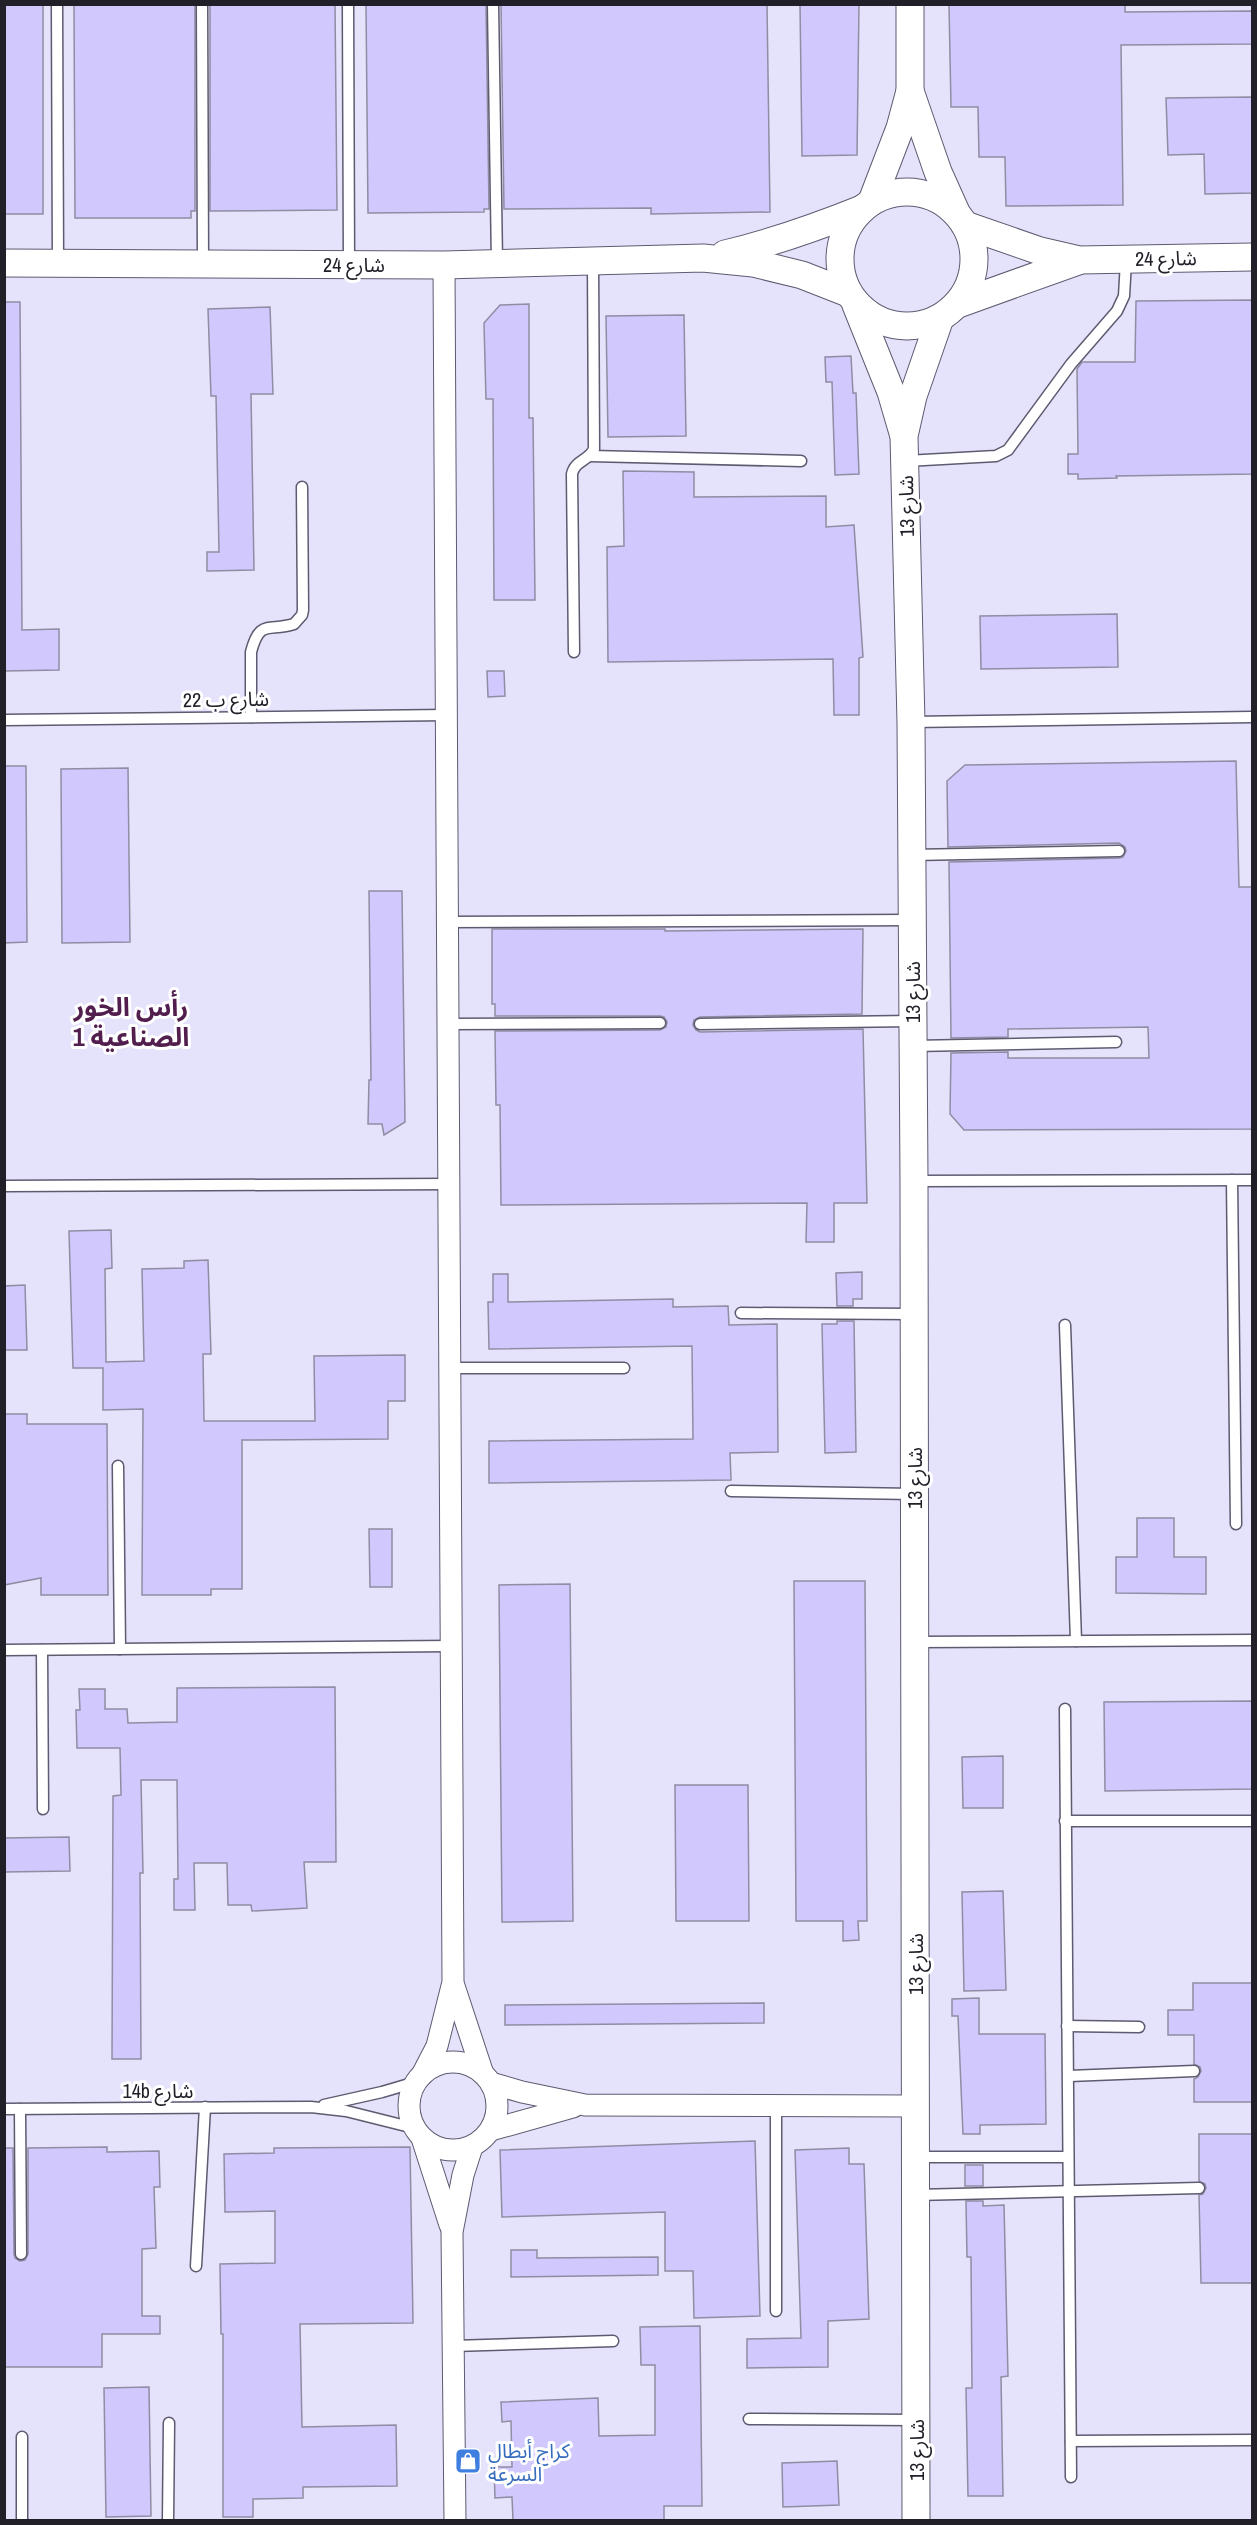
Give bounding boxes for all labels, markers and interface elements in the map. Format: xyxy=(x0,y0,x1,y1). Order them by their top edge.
street label: شارع 24 xyxy=(1135,244,1197,274)
street label: شارع 24 xyxy=(323,251,385,280)
street label: شارع 13 xyxy=(892,475,922,537)
street label: شارع ب 22 xyxy=(183,685,269,715)
street label: شارع 13 xyxy=(899,961,928,1023)
district label: رأس الخور الصناعية 1 xyxy=(73,989,189,1054)
street label: شارع 13 xyxy=(901,1447,930,1509)
street label: شارع 13 xyxy=(902,1933,931,1995)
street label: 14b شارع xyxy=(123,2077,193,2106)
street label: شارع 13 xyxy=(903,2419,932,2481)
place label: كراج أبطال السرعة xyxy=(488,2437,571,2487)
shop icon: كراج أبطال السرعة xyxy=(453,2446,483,2476)

